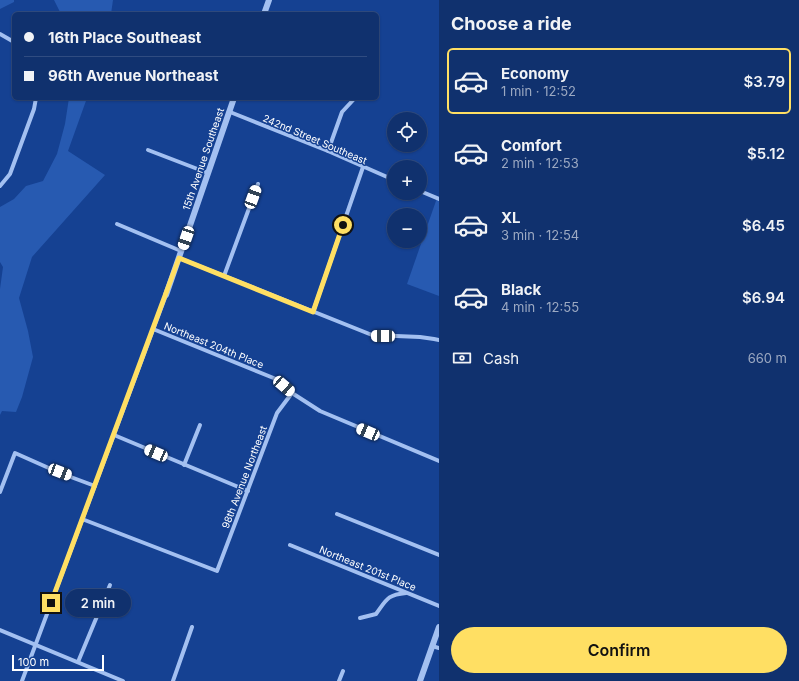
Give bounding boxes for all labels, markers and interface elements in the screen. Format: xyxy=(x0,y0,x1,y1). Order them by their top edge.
text: Choose a ride xyxy=(451,13,572,34)
text: 16th Place Southeast xyxy=(48,28,201,47)
icon: car xyxy=(453,63,489,99)
text: Economy xyxy=(501,64,569,83)
text: 96th Avenue Northeast xyxy=(48,66,219,85)
text: $3.79 xyxy=(743,72,785,91)
text: 1 min · 12:52 xyxy=(501,83,576,99)
street label: 15th Avenue Southeast xyxy=(180,105,226,212)
street label: 242nd Street Southeast xyxy=(261,112,370,167)
map controls xyxy=(387,112,427,248)
button: locate xyxy=(387,112,427,152)
icon: car xyxy=(453,135,489,171)
text: Comfort xyxy=(501,136,562,155)
text: $5.12 xyxy=(747,144,785,163)
text: 2 min · 12:53 xyxy=(501,155,579,171)
button: + xyxy=(387,160,427,200)
car xyxy=(243,184,263,210)
icon: car xyxy=(453,207,489,243)
button: − xyxy=(387,208,427,248)
text: XL xyxy=(501,208,521,227)
route start xyxy=(334,216,352,234)
text: $6.45 xyxy=(742,216,785,235)
car xyxy=(176,225,196,251)
text: 3 min · 12:54 xyxy=(501,227,579,243)
icon: car xyxy=(453,279,489,315)
text: Black xyxy=(501,280,541,299)
text: $6.94 xyxy=(742,288,785,307)
text: 4 min · 12:55 xyxy=(501,299,579,315)
street label: Northeast 204th Place xyxy=(162,320,266,371)
car xyxy=(371,330,395,342)
icon: cash xyxy=(451,347,473,369)
text: Cash xyxy=(483,349,519,368)
text: 660 m xyxy=(748,350,787,366)
car xyxy=(271,374,297,398)
car xyxy=(355,422,381,442)
street label: 98th Avenue Northeast xyxy=(219,423,269,530)
car xyxy=(143,443,169,463)
car xyxy=(47,462,73,482)
street label: Northeast 201st Place xyxy=(318,543,418,593)
callout: 2 min xyxy=(65,589,131,617)
route end xyxy=(42,594,60,612)
text: 2 min xyxy=(81,595,115,611)
button: Confirm xyxy=(451,627,787,673)
scale bar xyxy=(12,653,104,672)
text: 100 m xyxy=(18,655,49,669)

